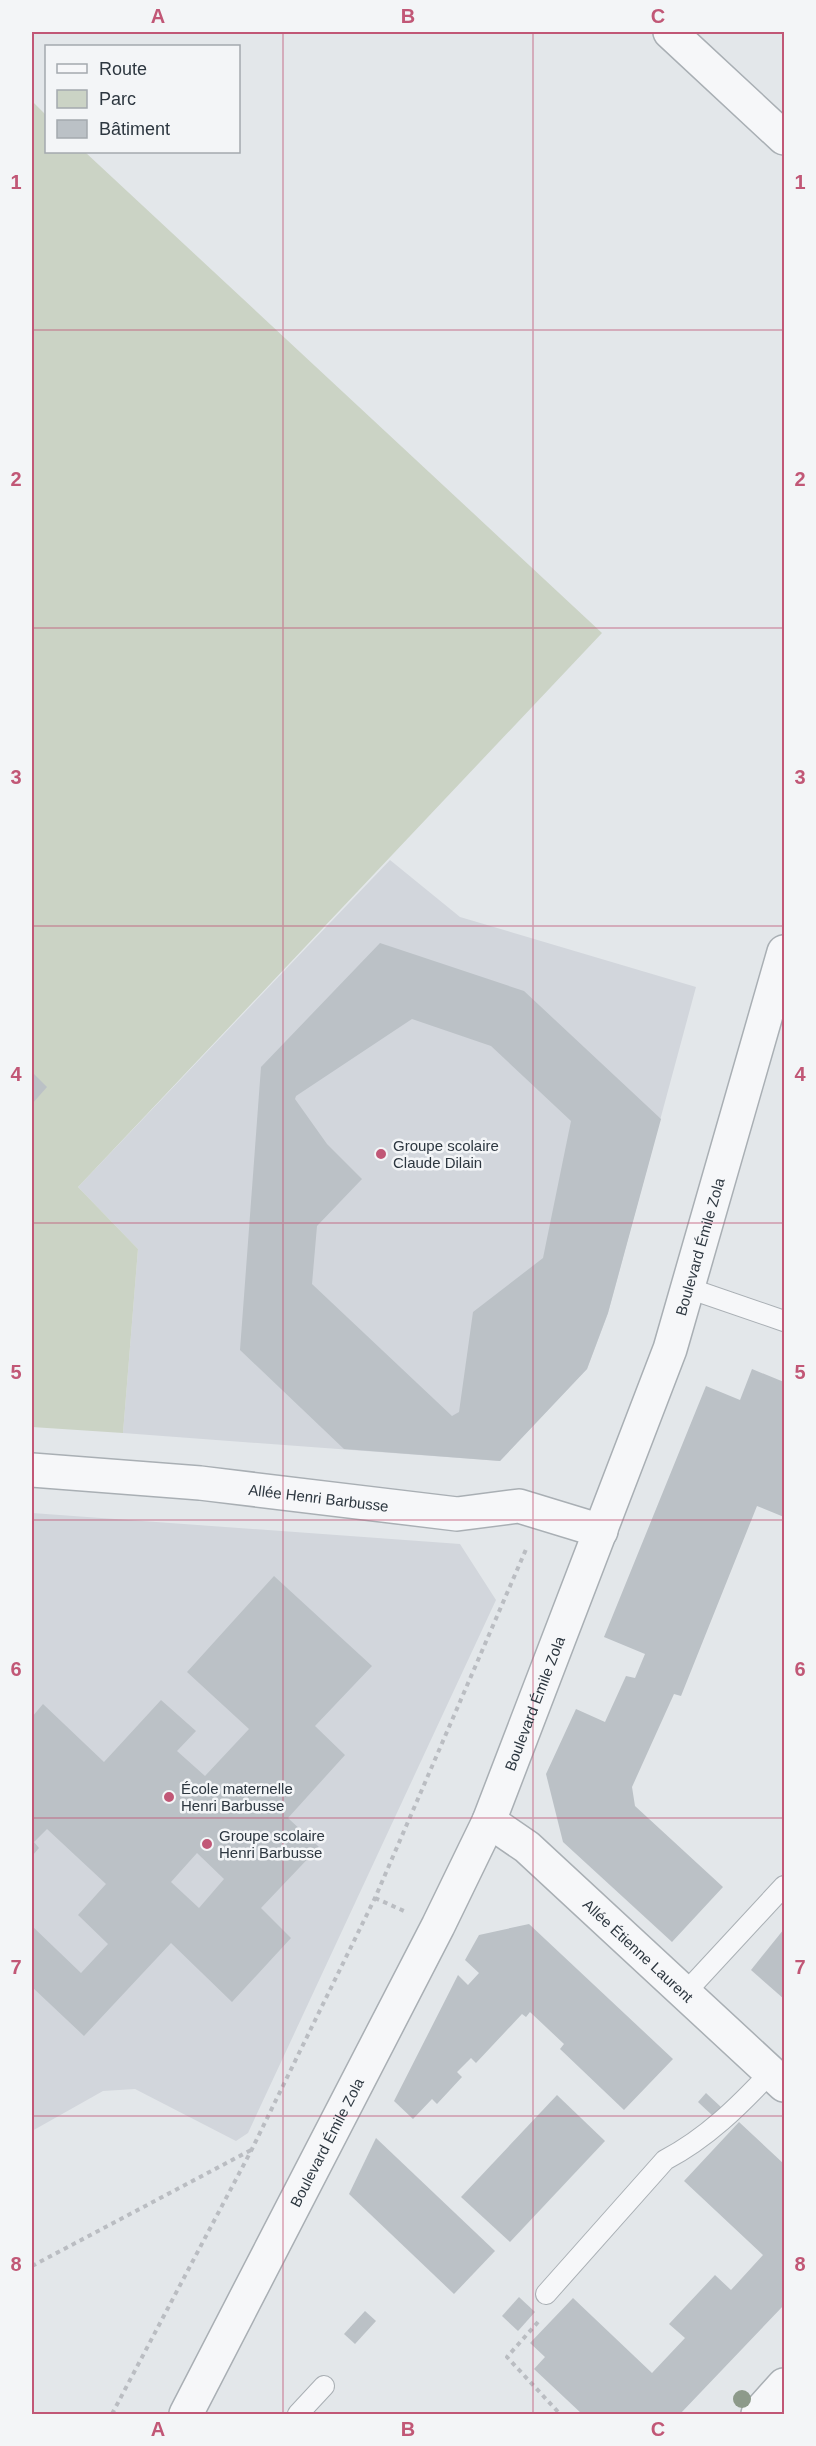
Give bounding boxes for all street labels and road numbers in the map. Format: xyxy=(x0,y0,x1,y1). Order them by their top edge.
street label: Boulevard Émile Zola xyxy=(672,1175,727,1318)
street label: Allée Henri Barbusse xyxy=(248,1480,390,1514)
street label: Boulevard Émile Zola xyxy=(501,1633,568,1773)
street label: Allée Étienne Laurent xyxy=(580,1895,698,2006)
street label: Boulevard Émile Zola xyxy=(286,2074,367,2209)

